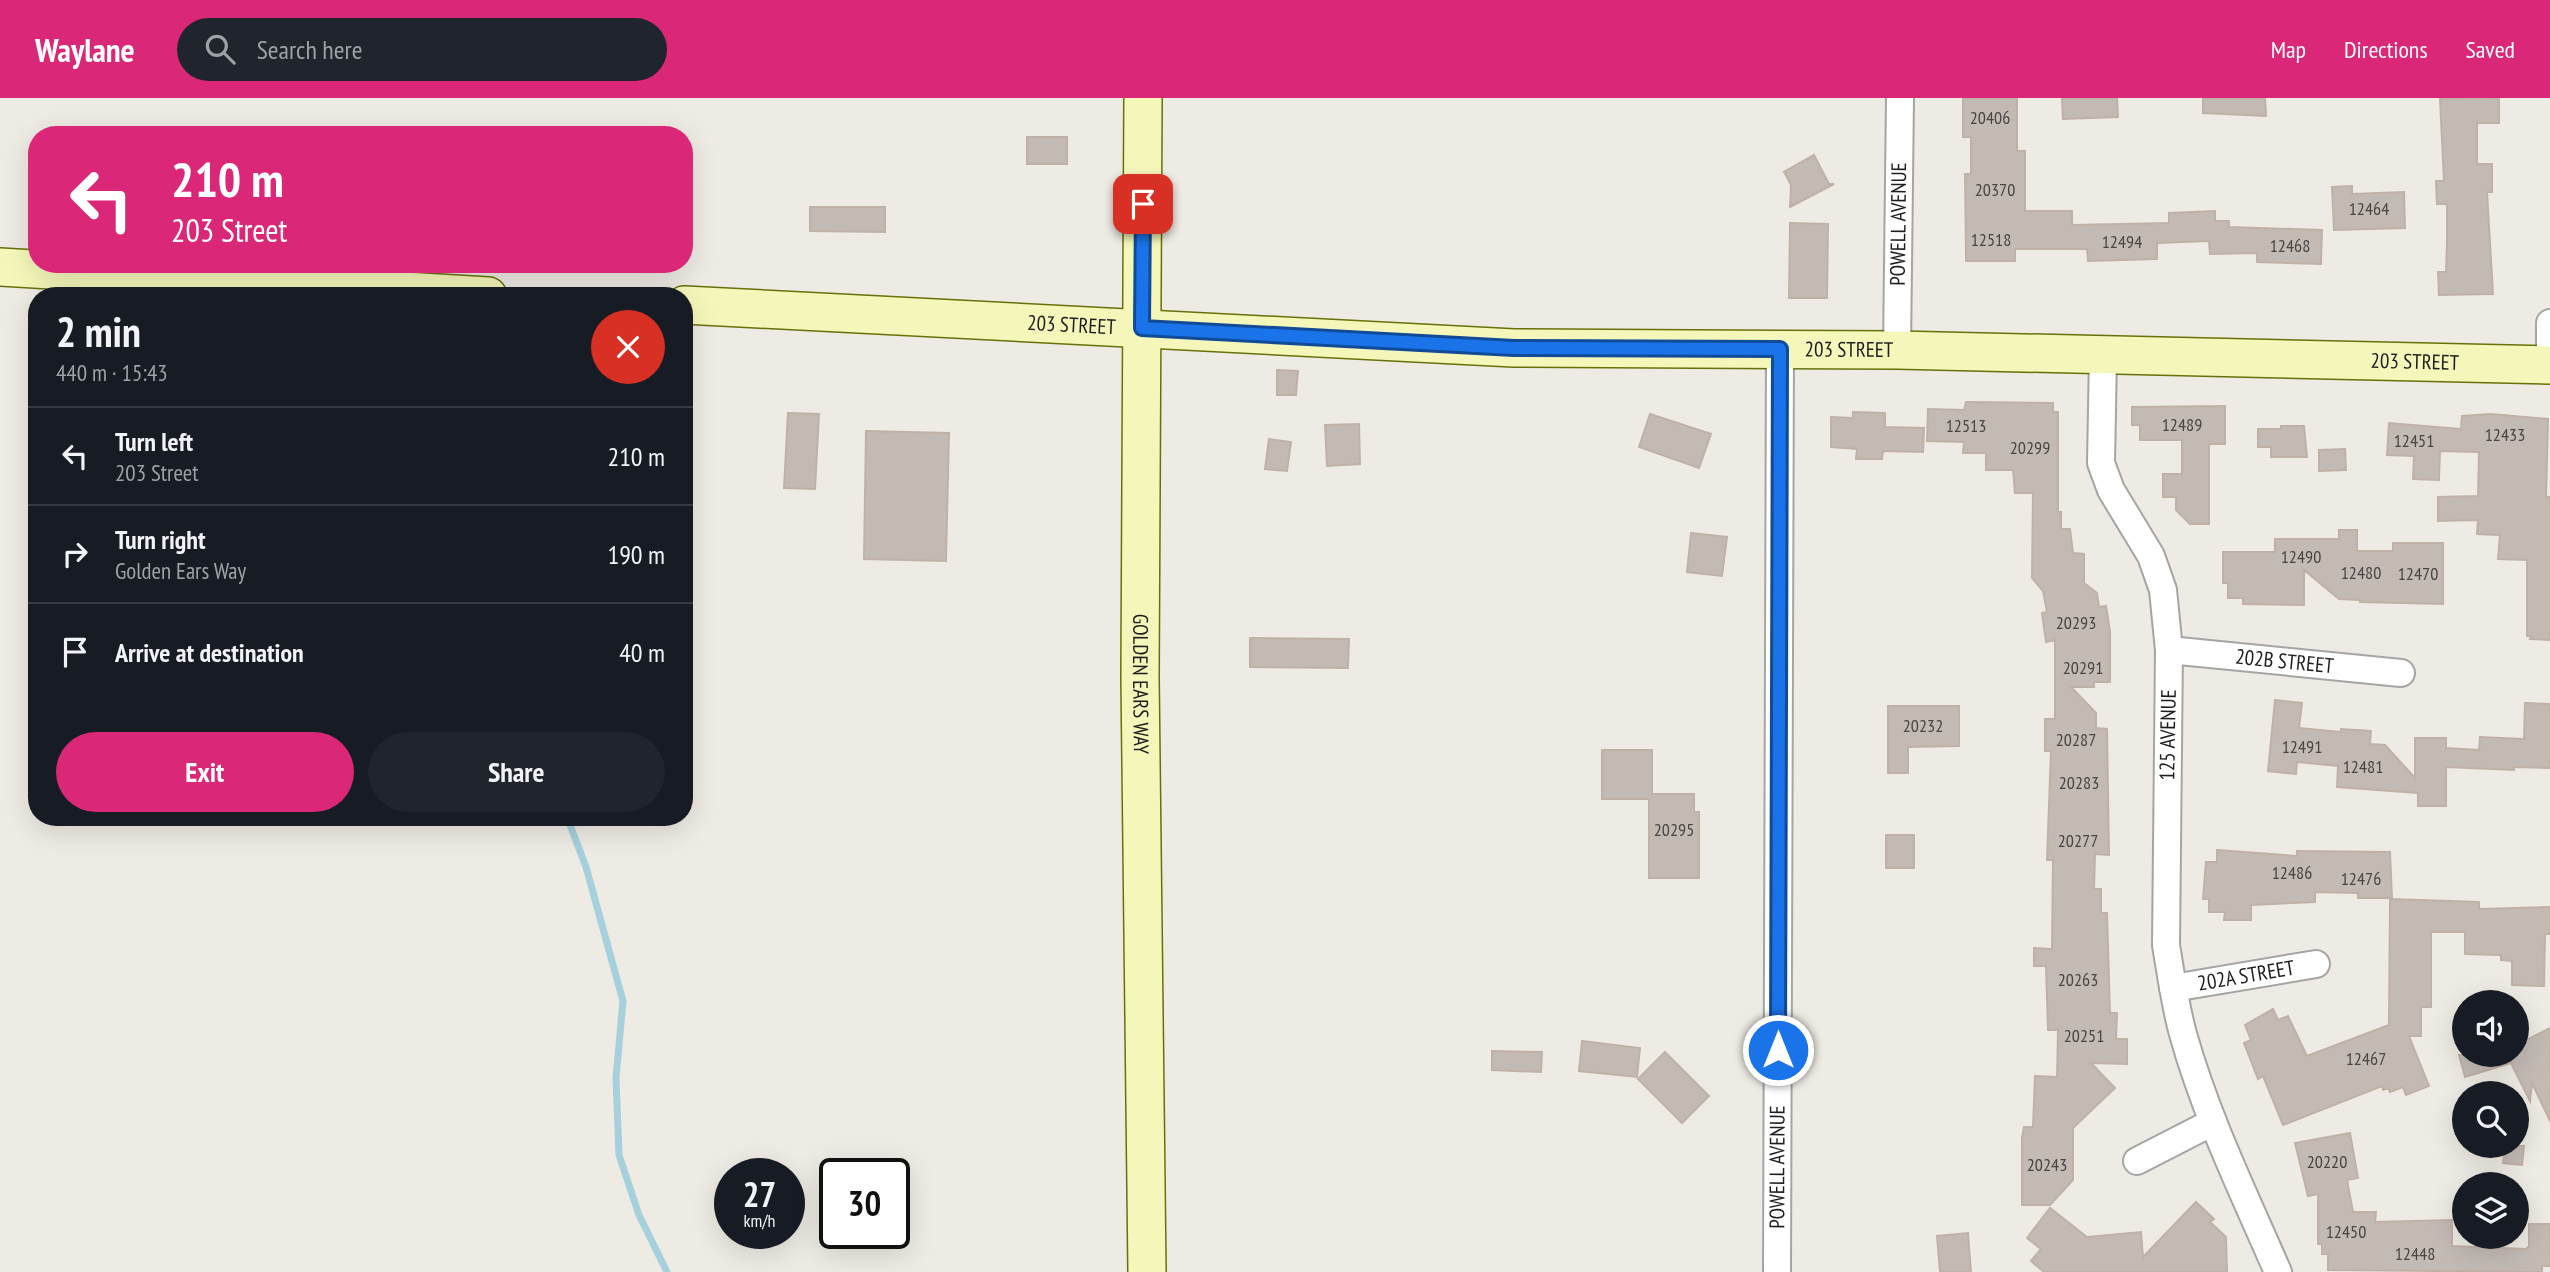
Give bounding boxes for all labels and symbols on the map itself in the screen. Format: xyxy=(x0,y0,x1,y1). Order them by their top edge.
house number: 20406 xyxy=(1970,106,2010,129)
street label: POWELL AVENUE xyxy=(1884,162,1912,286)
pin xyxy=(1113,174,1173,234)
house number: 20370 xyxy=(1975,178,2015,201)
house number: 12464 xyxy=(2349,197,2389,220)
house number: 12518 xyxy=(1971,228,2011,251)
house number: 12494 xyxy=(2102,230,2142,253)
house number: 12468 xyxy=(2270,234,2310,257)
street label: 203 STREET xyxy=(1027,309,1117,340)
street label: 203 STREET xyxy=(1804,336,1894,363)
street label: 203 STREET xyxy=(2370,347,2460,376)
house number: 12489 xyxy=(2162,413,2202,436)
house number: 12513 xyxy=(1946,414,1986,437)
house number: 12433 xyxy=(2485,423,2525,446)
house number: 12451 xyxy=(2394,429,2434,452)
house number: 20299 xyxy=(2010,436,2050,459)
house number: 12490 xyxy=(2281,545,2321,568)
house number: 12480 xyxy=(2341,561,2381,584)
house number: 12470 xyxy=(2398,562,2438,585)
house number: 20293 xyxy=(2056,611,2096,634)
street label: GOLDEN EARS WAY xyxy=(1127,614,1155,755)
street label: 202B STREET xyxy=(2234,643,2335,679)
house number: 20291 xyxy=(2063,656,2103,679)
street label: 125 AVENUE xyxy=(2153,689,2182,781)
house number: 20232 xyxy=(1903,714,1943,737)
house number: 20287 xyxy=(2056,728,2096,751)
house number: 12491 xyxy=(2282,735,2322,758)
house number: 12481 xyxy=(2343,755,2383,778)
house number: 20283 xyxy=(2059,771,2099,794)
house number: 20295 xyxy=(1654,818,1694,841)
house number: 20277 xyxy=(2058,829,2098,852)
house number: 12486 xyxy=(2272,861,2312,884)
house number: 12476 xyxy=(2341,867,2381,890)
street label: 202A STREET xyxy=(2195,954,2297,997)
house number: 20263 xyxy=(2058,968,2098,991)
position arrow xyxy=(1741,1013,1815,1087)
house number: 20251 xyxy=(2064,1024,2104,1047)
house number: 12467 xyxy=(2346,1047,2386,1070)
street label: POWELL AVENUE xyxy=(1763,1105,1791,1229)
house number: 20220 xyxy=(2307,1150,2347,1173)
house number: 20243 xyxy=(2027,1153,2067,1176)
speed limit sign: 30 xyxy=(819,1158,910,1249)
house number: 12450 xyxy=(2326,1220,2366,1243)
house number: 12448 xyxy=(2395,1242,2435,1265)

